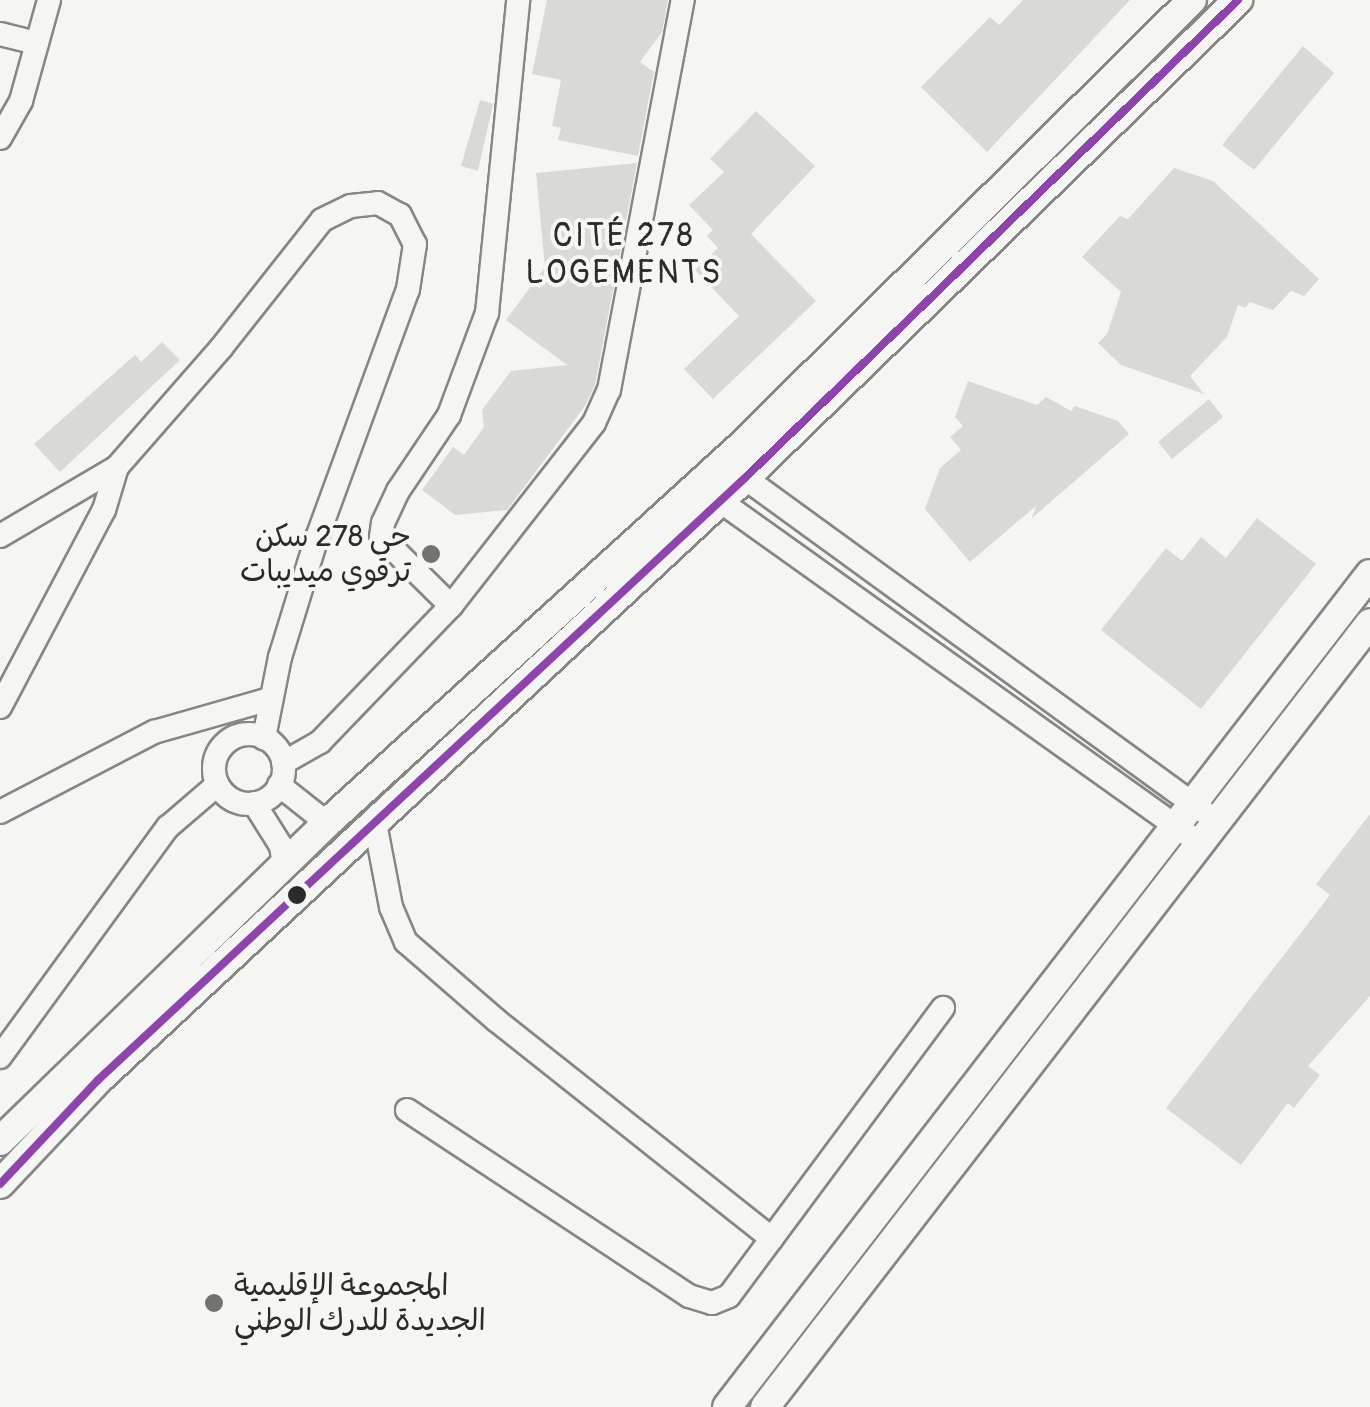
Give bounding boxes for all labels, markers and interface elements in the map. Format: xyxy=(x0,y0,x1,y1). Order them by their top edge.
district label: CITÉ 278 LOGEMENTS xyxy=(525,218,723,293)
place label: حي 278 سكن ترقوي ميديبات xyxy=(240,519,411,590)
marker: حي 278 سكن ترقوي ميديبات xyxy=(420,543,442,565)
unlabelled marker xyxy=(287,885,307,905)
place label: المجموعة الإقليمية الجديدة للدرك الوطني xyxy=(234,1268,486,1338)
marker: المجموعة الإقليمية الجديدة للدرك الوطني xyxy=(203,1292,225,1314)

